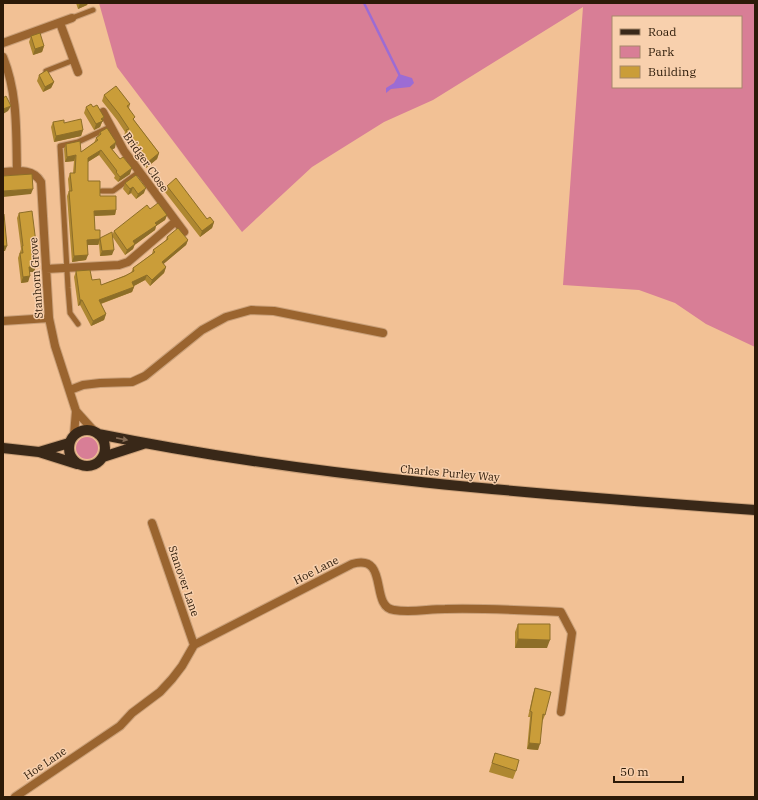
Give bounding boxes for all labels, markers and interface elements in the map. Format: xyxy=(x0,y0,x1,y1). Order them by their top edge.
legend xyxy=(612,16,742,88)
text: Road xyxy=(648,24,677,39)
text: Park xyxy=(648,44,674,59)
text: Building xyxy=(648,64,696,79)
street label: Bridger Close xyxy=(120,130,172,195)
street label: Stanhorn Grove xyxy=(26,237,46,319)
one-way arrow xyxy=(115,436,128,442)
street label: Charles Purley Way xyxy=(400,462,500,484)
street label: Stanover Lane xyxy=(165,544,203,618)
street label: Hoe Lane xyxy=(291,553,341,587)
street label: Hoe Lane xyxy=(21,743,69,782)
scale bar xyxy=(614,758,683,784)
text: 50 m xyxy=(620,764,649,779)

